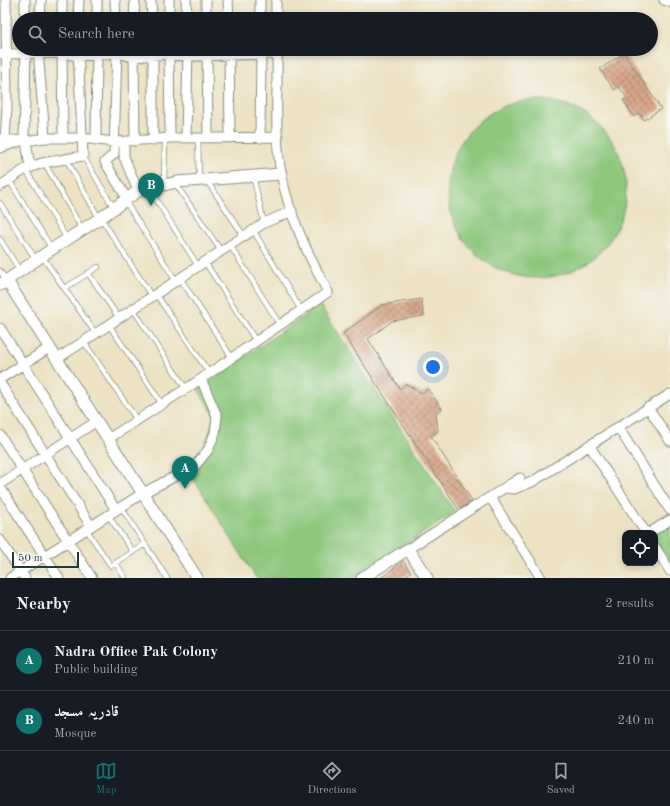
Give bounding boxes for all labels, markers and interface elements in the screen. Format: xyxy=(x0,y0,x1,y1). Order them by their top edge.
search box xyxy=(12,12,658,56)
icon: search xyxy=(26,23,48,45)
text: Search here xyxy=(58,27,135,42)
pin: B xyxy=(138,173,164,206)
your location xyxy=(423,357,443,377)
pin: A xyxy=(172,456,198,489)
map controls xyxy=(622,530,658,566)
button: locate xyxy=(622,530,658,566)
scale bar xyxy=(12,550,79,569)
text: 50 m xyxy=(18,553,43,564)
text: Nearby xyxy=(16,596,71,613)
text: 2 results xyxy=(605,597,654,610)
text: Nadra Office Pak Colony xyxy=(54,645,218,660)
text: A xyxy=(24,654,34,667)
text: 210 m xyxy=(617,654,654,667)
text: Public building xyxy=(54,663,138,676)
text: قادریہ مسجد xyxy=(54,705,119,720)
text: B xyxy=(24,714,34,727)
text: 240 m xyxy=(617,714,654,727)
text: Mosque xyxy=(54,727,96,740)
tab: Map xyxy=(95,760,117,798)
tab: Directions xyxy=(308,760,356,798)
tab: Saved xyxy=(547,760,575,798)

